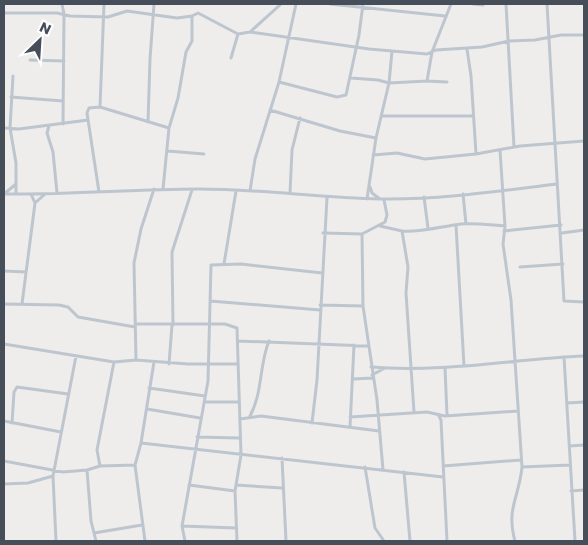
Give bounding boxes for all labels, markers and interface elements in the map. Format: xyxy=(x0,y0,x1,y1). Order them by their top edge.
north arrow xyxy=(15,15,65,65)
text: N xyxy=(36,17,54,40)

